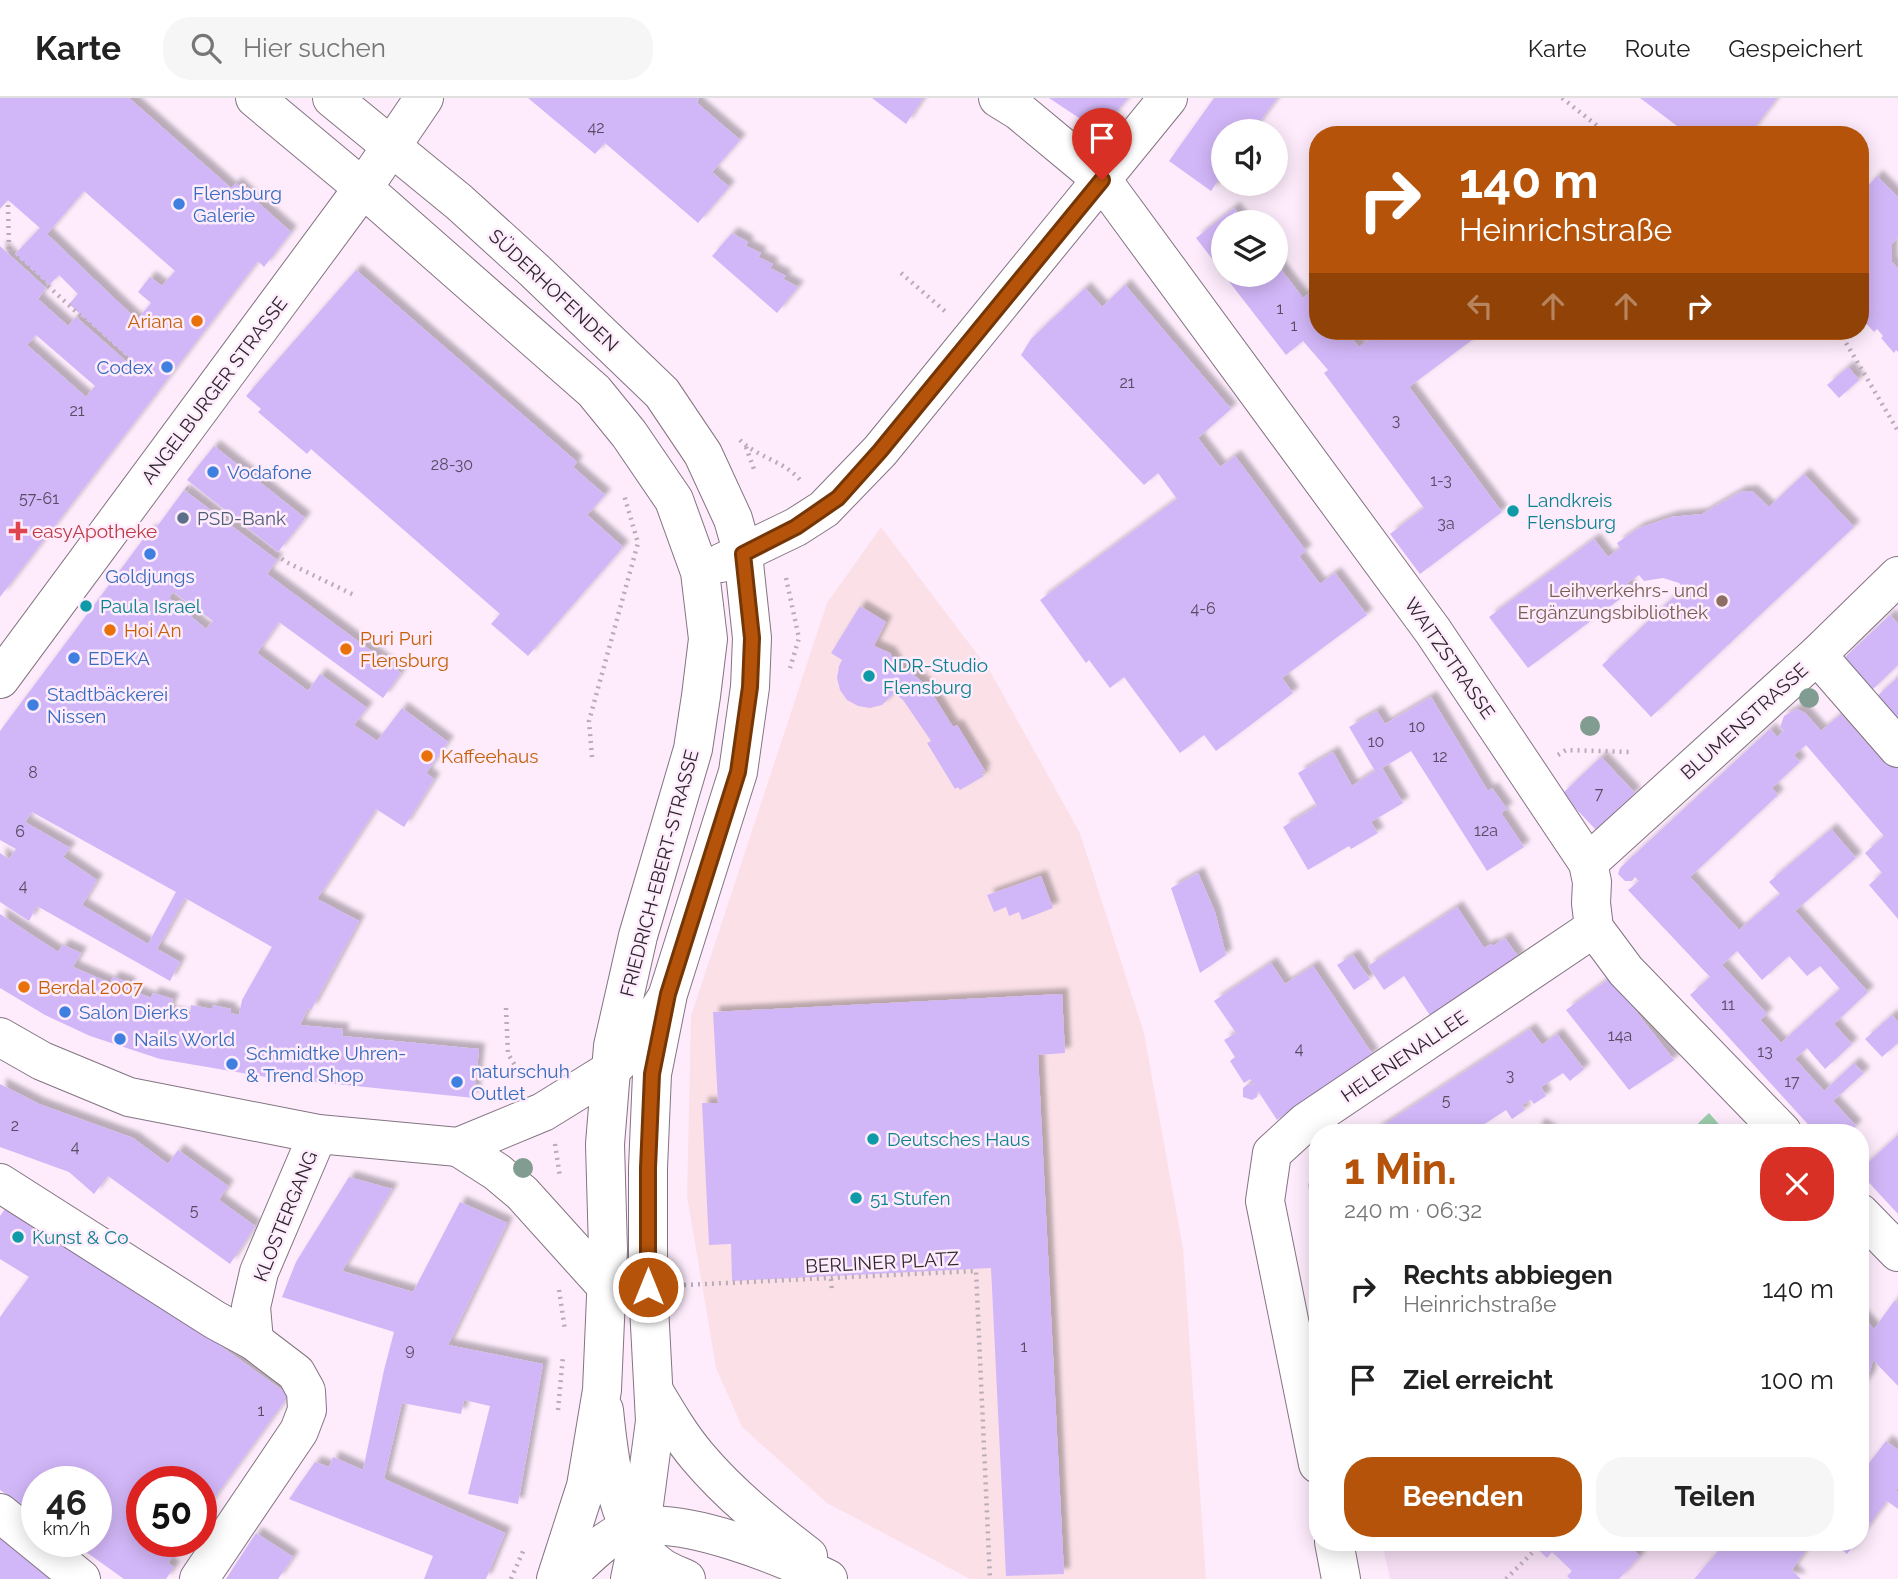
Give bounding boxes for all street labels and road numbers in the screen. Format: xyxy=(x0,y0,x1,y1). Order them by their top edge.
street label: SÜDERHOFENDEN xyxy=(485,224,623,356)
street label: ANGELBURGER STRASSE xyxy=(137,292,291,488)
street label: WAITZSTRASSE xyxy=(1400,593,1500,723)
street label: BLUMENSTRASSE xyxy=(1676,658,1812,784)
street label: FRIEDRICH-EBERT-STRASSE xyxy=(615,747,703,999)
street label: HELENENALLEE xyxy=(1337,1006,1471,1106)
street label: KLOSTERGANG xyxy=(249,1148,321,1284)
street label: BERLINER PLATZ xyxy=(805,1247,959,1277)

